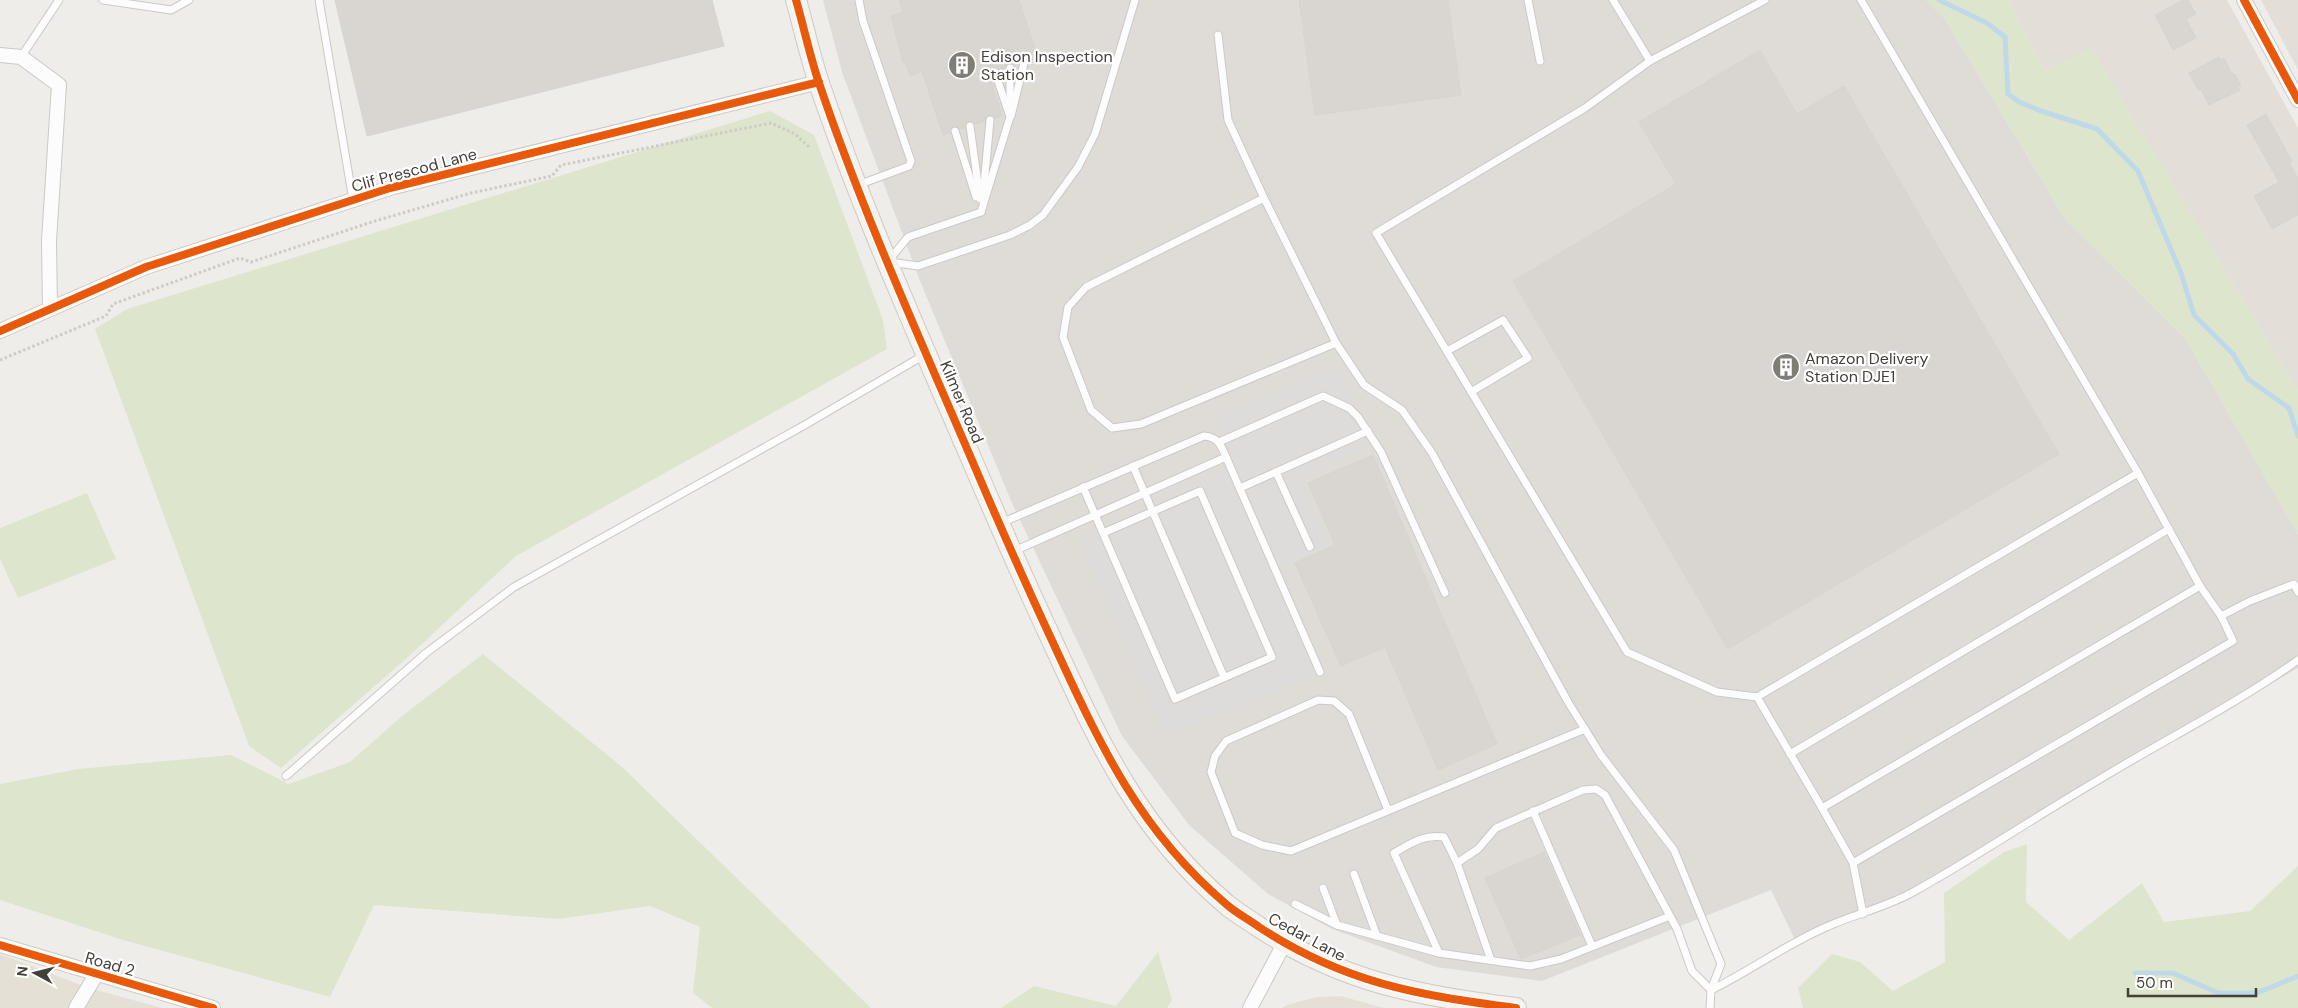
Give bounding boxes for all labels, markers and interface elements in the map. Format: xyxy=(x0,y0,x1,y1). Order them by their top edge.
place label: Edison Inspection Station xyxy=(981,46,1113,85)
building icon: Edison Inspection Station xyxy=(947,50,977,80)
street label: Clif Prescod Lane xyxy=(349,143,479,197)
place label: Amazon Delivery Station DJE1 xyxy=(1805,348,1928,387)
building icon: Amazon Delivery Station DJE1 xyxy=(1771,352,1801,382)
street label: Kilmer Road xyxy=(935,358,989,446)
street label: Cedar Lane xyxy=(1265,908,1349,966)
street label: Road 2 xyxy=(83,947,137,981)
north arrow xyxy=(10,948,60,998)
text: N xyxy=(13,965,32,978)
scale bar xyxy=(2128,966,2256,998)
text: 50 m xyxy=(2136,973,2173,993)

